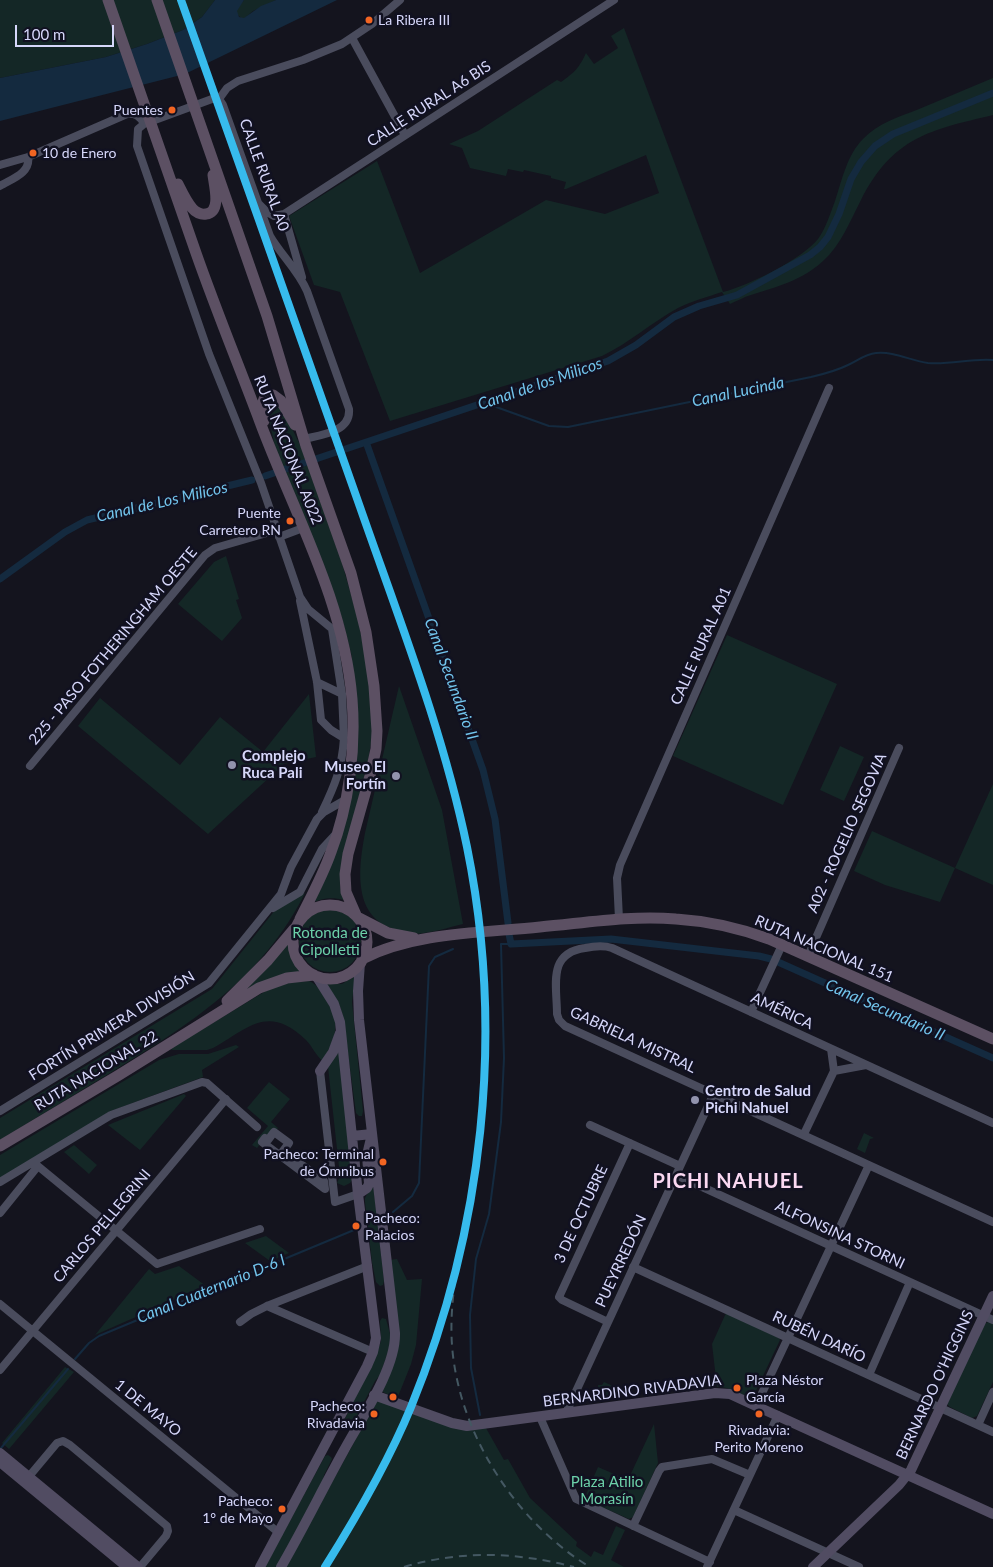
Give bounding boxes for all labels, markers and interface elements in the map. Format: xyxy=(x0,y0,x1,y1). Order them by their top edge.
place label: La Ribera III xyxy=(378,12,450,28)
scale bar xyxy=(18,15,116,47)
marker: La Ribera III xyxy=(364,15,374,25)
text: 100 m xyxy=(23,25,65,43)
street label: CALLE RURAL A6 BIS xyxy=(364,57,494,151)
place label: Puentes xyxy=(113,102,163,118)
marker: Puentes xyxy=(167,105,177,115)
street label: CALLE RURAL A0 xyxy=(235,116,293,234)
place label: 10 de Enero xyxy=(42,145,116,161)
marker: 10 de Enero xyxy=(28,148,38,158)
water label: Canal de los Milicos xyxy=(475,354,605,414)
street label: RUTA NACIONAL A022 xyxy=(250,373,326,527)
water label: Canal Lucinda xyxy=(690,373,786,411)
water label: Canal de Los Milicos xyxy=(95,478,229,526)
place label: Puente Carretero RN xyxy=(199,505,281,538)
marker: Puente Carretero RN xyxy=(285,516,295,526)
street label: 225 - PASO FOTHERINGHAM OESTE xyxy=(25,544,201,748)
street label: CALLE RURAL A01 xyxy=(667,584,735,708)
water label: Canal Secundario II xyxy=(420,615,482,743)
place label: Complejo Ruca Pali xyxy=(242,747,306,782)
street label: A02 - ROGELIO SEGOVIA xyxy=(804,750,890,916)
place label: Museo El Fortín xyxy=(324,758,386,793)
marker: Complejo Ruca Pali xyxy=(226,759,238,771)
marker: Museo El Fortín xyxy=(390,770,402,782)
street label: RUTA NACIONAL 151 xyxy=(752,912,896,986)
park label: Rotonda de Cipolletti xyxy=(292,924,368,959)
street label: FORTÍN PRIMERA DIVISIÓN xyxy=(26,967,198,1085)
water label: Canal Secundario II xyxy=(822,975,948,1045)
street label: AMÉRICA xyxy=(748,989,816,1033)
street label: GABRIELA MISTRAL xyxy=(567,1003,699,1077)
street label: RUTA NACIONAL 22 xyxy=(31,1027,161,1115)
place label: Centro de Salud Pichi Nahuel xyxy=(705,1082,811,1117)
marker: Centro de Salud Pichi Nahuel xyxy=(689,1094,701,1106)
place label: Pacheco: Terminal de Ómnibus xyxy=(263,1146,374,1178)
marker: Pacheco: Terminal de Ómnibus xyxy=(378,1157,388,1167)
street label: 3 DE OCTUBRE xyxy=(550,1162,612,1266)
street label: CARLOS PELLEGRINI xyxy=(49,1166,155,1286)
district label: PICHI NAHUEL xyxy=(651,1170,805,1194)
street label: ALFONSINA STORNI xyxy=(772,1197,908,1273)
place label: Pacheco: Palacios xyxy=(365,1210,420,1242)
street label: PUEYRREDÓN xyxy=(592,1212,650,1310)
marker: Pacheco: Palacios xyxy=(351,1221,361,1231)
water label: Canal Cuaternario D-6 I xyxy=(134,1250,288,1328)
street label: RUBÉN DARÍO xyxy=(769,1308,869,1366)
street label: BERNARDO O'HIGGINS xyxy=(893,1308,977,1462)
street label: BERNARDINO RIVADAVIA xyxy=(542,1371,722,1411)
place label: Plaza Néstor García xyxy=(746,1372,823,1404)
street label: 1 DE MAYO xyxy=(111,1376,185,1440)
marker: Plaza Néstor García xyxy=(732,1383,742,1393)
unlabelled marker xyxy=(388,1392,398,1402)
place label: Pacheco: Rivadavia xyxy=(307,1398,365,1430)
marker: Pacheco: Rivadavia xyxy=(369,1409,379,1419)
marker: Rivadavia: Perito Moreno xyxy=(754,1409,764,1419)
place label: Rivadavia: Perito Moreno xyxy=(714,1422,804,1454)
park label: Plaza Atilio Morasín xyxy=(571,1473,643,1508)
place label: Pacheco: 1° de Mayo xyxy=(202,1493,273,1525)
marker: Pacheco: 1° de Mayo xyxy=(277,1504,287,1514)

